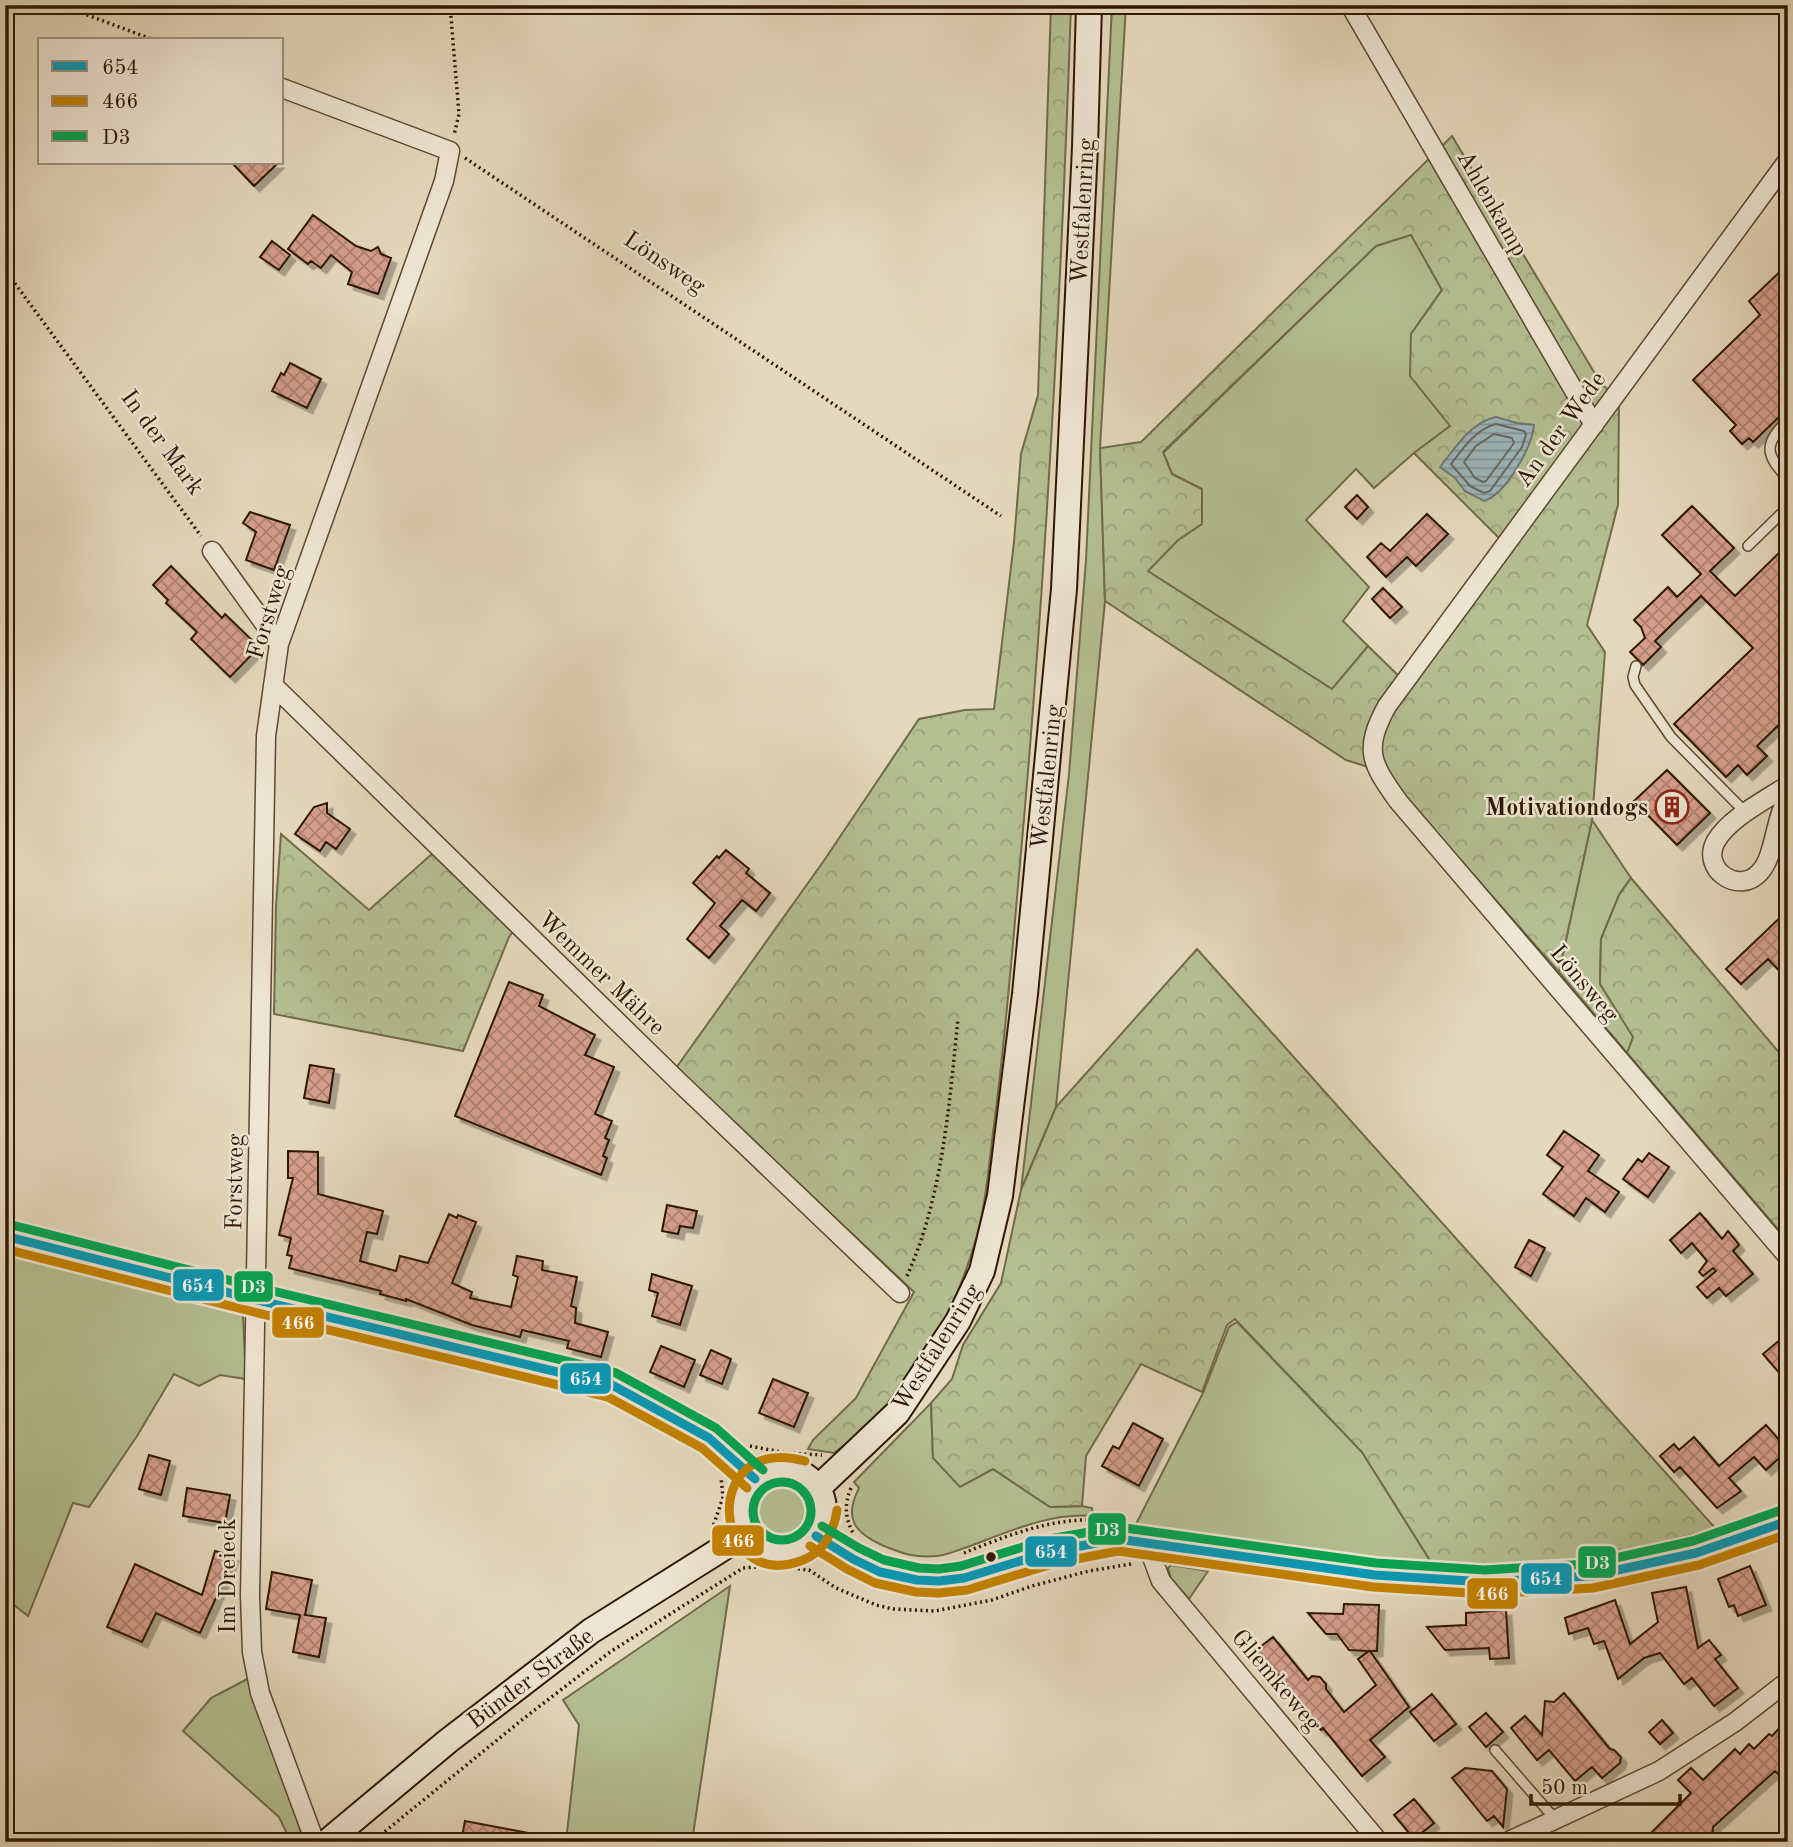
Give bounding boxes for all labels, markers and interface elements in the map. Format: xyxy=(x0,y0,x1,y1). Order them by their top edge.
legend xyxy=(38,38,284,164)
text: 654 xyxy=(102,58,139,79)
text: 466 xyxy=(102,92,139,113)
text: D3 xyxy=(102,128,131,149)
street label: Westfalenring xyxy=(1068,138,1100,284)
street label: Ahlenkamp xyxy=(1451,147,1531,261)
street label: Lönsweg xyxy=(619,228,709,300)
street label: An der Wede xyxy=(1512,368,1611,492)
street label: In der Mark xyxy=(115,386,207,500)
street label: Forstweg xyxy=(244,563,296,662)
street label: Westfalenring xyxy=(1028,703,1068,851)
building icon: Motivationdogs xyxy=(1653,788,1691,826)
place label: Motivationdogs xyxy=(1485,797,1648,821)
street label: Wemmer Mähre xyxy=(533,908,669,1041)
street label: Lönsweg xyxy=(1544,941,1623,1028)
street label: Forstweg xyxy=(223,1134,249,1231)
line badge: 654 xyxy=(172,1268,225,1302)
line badge: D3 xyxy=(233,1270,274,1303)
text: 654 xyxy=(181,1278,215,1297)
text: D3 xyxy=(240,1279,266,1298)
street label: Westfalenring xyxy=(889,1280,986,1416)
line badge: 466 xyxy=(271,1306,325,1339)
text: 466 xyxy=(281,1315,315,1334)
line badge: 654 xyxy=(559,1362,612,1395)
text: 654 xyxy=(569,1371,603,1390)
line badge: D3 xyxy=(1087,1512,1127,1546)
street label: Im Dreieck xyxy=(217,1518,241,1634)
text: D3 xyxy=(1094,1522,1120,1541)
line badge: 466 xyxy=(711,1524,765,1557)
text: 466 xyxy=(721,1533,755,1552)
line badge: 654 xyxy=(1024,1535,1078,1568)
text: 654 xyxy=(1034,1544,1068,1563)
line badge: D3 xyxy=(1577,1545,1617,1579)
unlabelled marker xyxy=(984,1550,998,1564)
text: D3 xyxy=(1584,1555,1610,1574)
line badge: 654 xyxy=(1520,1562,1573,1595)
text: 654 xyxy=(1529,1571,1563,1590)
line badge: 466 xyxy=(1466,1577,1519,1610)
text: 466 xyxy=(1475,1586,1509,1605)
street label: Bünder Straße xyxy=(464,1625,599,1735)
street label: Gliemkeweg xyxy=(1226,1626,1325,1737)
scale bar xyxy=(1531,1763,1679,1807)
text: 50 m xyxy=(1541,1778,1588,1799)

